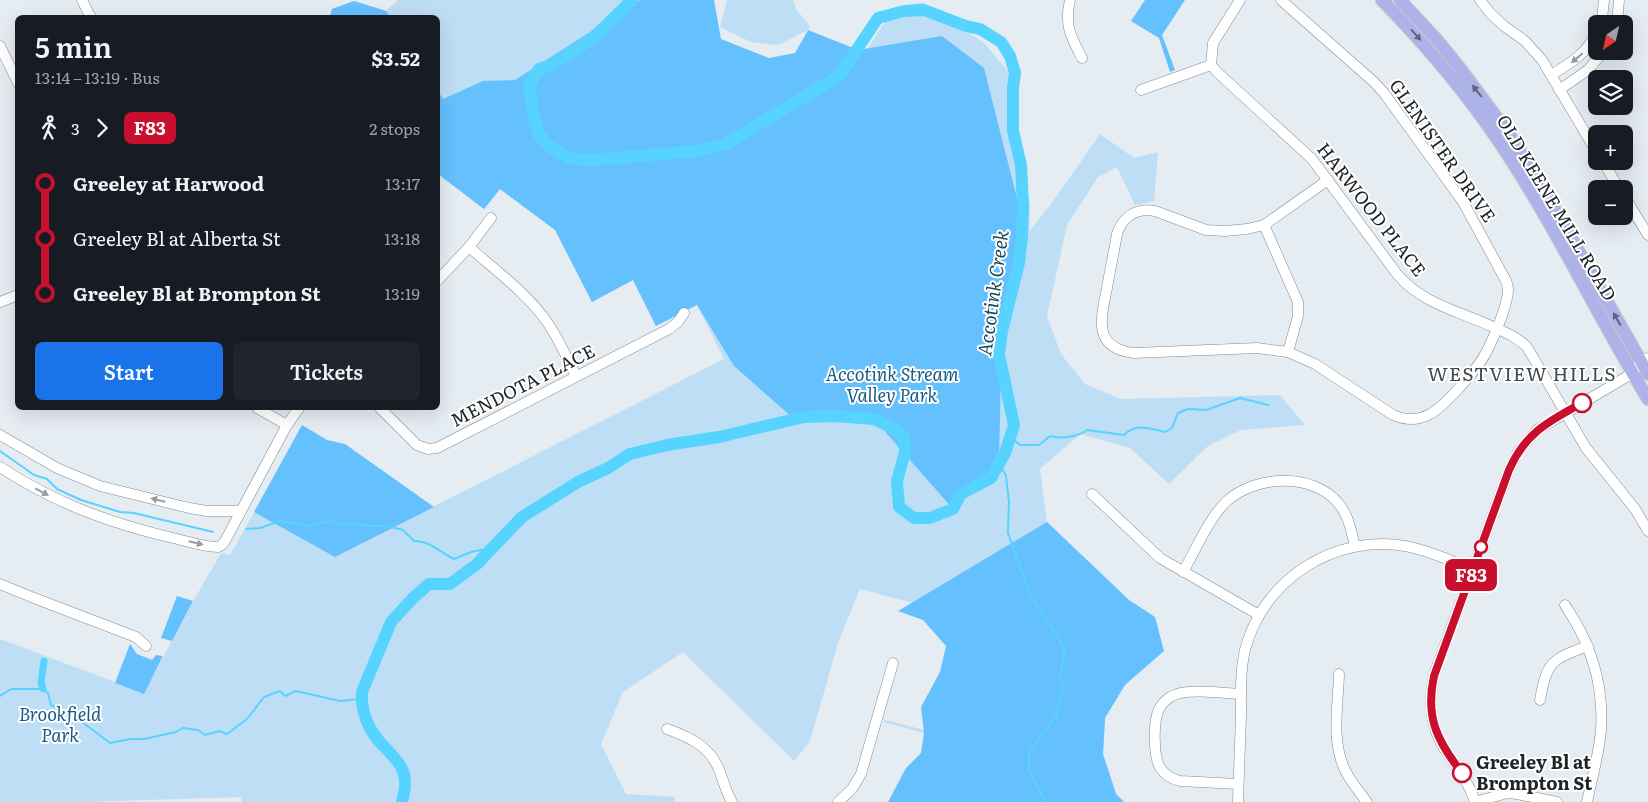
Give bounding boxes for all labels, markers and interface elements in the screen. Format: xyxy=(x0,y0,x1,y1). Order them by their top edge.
north arrow xyxy=(1588,15,1632,60)
map controls xyxy=(1588,15,1633,225)
text: 5 min xyxy=(35,25,112,67)
one-way arrow xyxy=(1410,29,1421,42)
text: $3.52 xyxy=(371,44,420,72)
one-way arrow xyxy=(1570,52,1583,63)
text: 13:14 – 13:19 · Bus xyxy=(35,65,160,89)
button: layers xyxy=(1588,70,1633,115)
street label: GLENISTER DRIVE xyxy=(1384,73,1503,227)
one-way arrow xyxy=(1472,85,1483,98)
street label: OLD KEENE MILL ROAD xyxy=(1491,109,1624,306)
icon: walk xyxy=(35,114,63,142)
icon: forward xyxy=(88,114,116,142)
text: F83 xyxy=(134,114,166,141)
text: 3 xyxy=(71,116,80,140)
text: 2 stops xyxy=(369,116,420,140)
button: + xyxy=(1588,125,1633,170)
street label: HARWOOD PLACE xyxy=(1311,136,1433,282)
text: Greeley at Harwood xyxy=(73,169,264,197)
text: 13:17 xyxy=(385,171,420,195)
button: − xyxy=(1588,180,1633,225)
text: Greeley Bl at Alberta St xyxy=(73,224,281,252)
text: 13:18 xyxy=(384,226,420,250)
water label: Accotink Creek xyxy=(969,227,1015,358)
text: Greeley Bl at Brompton St xyxy=(73,279,321,307)
text: 13:19 xyxy=(385,281,420,305)
one-way arrow xyxy=(1613,312,1622,326)
street label: MENDOTA PLACE xyxy=(445,337,599,433)
button: Start xyxy=(35,342,223,400)
button: Tickets xyxy=(233,342,420,400)
district label: WESTVIEW HILLS xyxy=(1427,359,1617,387)
park label: Accotink Stream Valley Park xyxy=(826,360,959,408)
unlabelled marker xyxy=(1572,393,1592,413)
one-way arrow xyxy=(35,488,49,496)
one-way arrow xyxy=(151,496,166,504)
one-way arrow xyxy=(188,539,203,547)
unlabelled marker xyxy=(1474,540,1488,554)
line badge: F83 xyxy=(1442,559,1500,591)
text: F83 xyxy=(1455,561,1487,588)
park label: Brookfield Park xyxy=(19,700,102,748)
place label: Greeley Bl at Brompton St xyxy=(1476,748,1592,796)
marker: Greeley Bl at Brompton St xyxy=(1452,763,1472,783)

